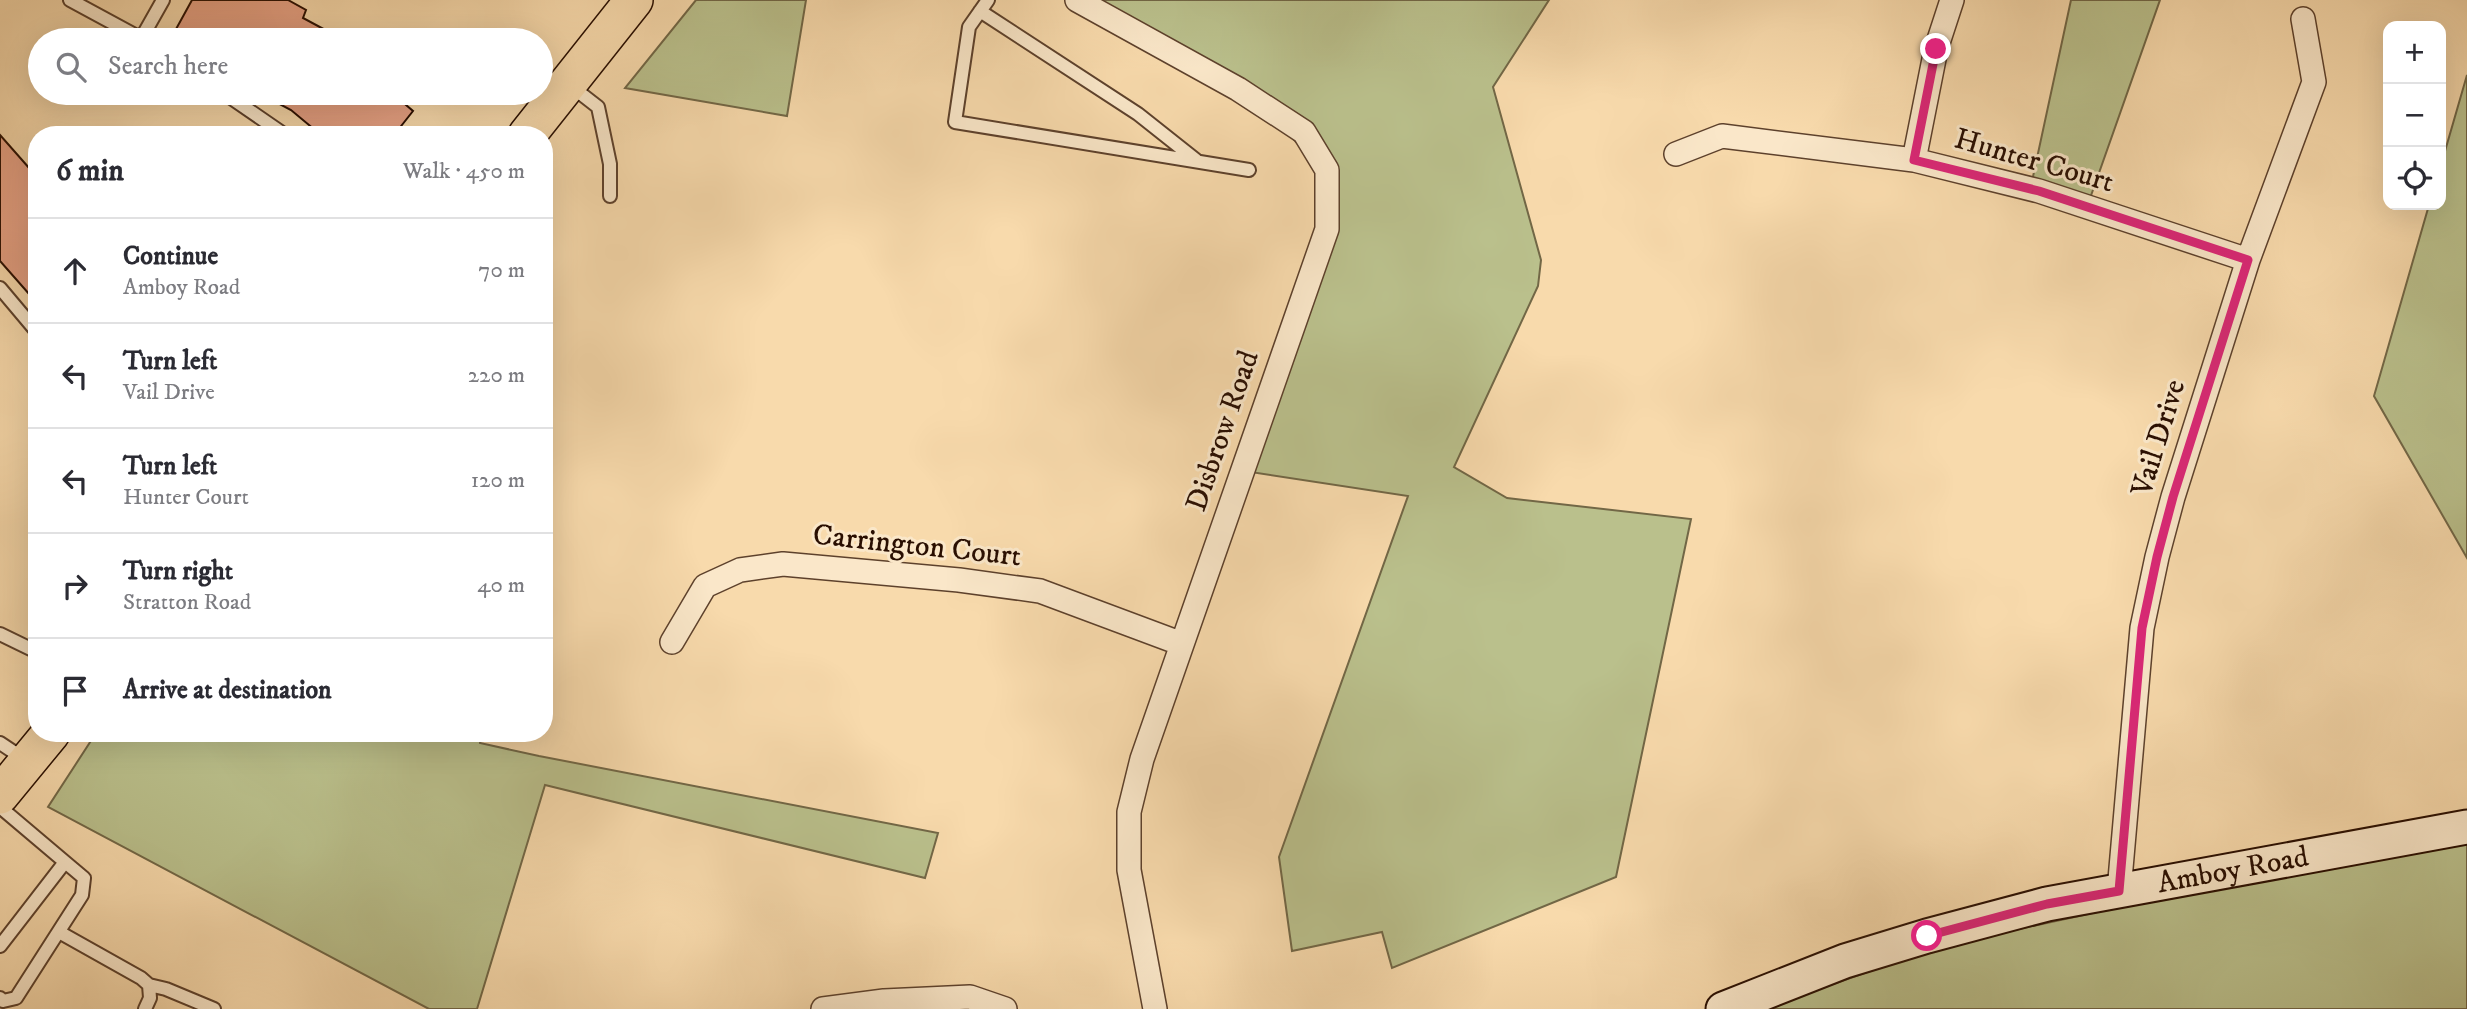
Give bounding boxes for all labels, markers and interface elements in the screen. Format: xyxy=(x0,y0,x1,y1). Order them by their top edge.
map controls xyxy=(2383,21,2446,210)
button: + xyxy=(2383,21,2446,84)
search box xyxy=(28,28,553,105)
route end xyxy=(1920,33,1951,64)
icon: search xyxy=(52,48,90,86)
text: Search here xyxy=(108,50,228,83)
button: − xyxy=(2383,84,2446,147)
street label: Hunter Court xyxy=(1950,121,2118,201)
button: locate xyxy=(2383,147,2446,210)
text: 6 min xyxy=(56,153,124,190)
text: Walk · 450 m xyxy=(403,157,525,186)
text: Continue xyxy=(123,240,218,273)
icon: ahead xyxy=(56,252,94,290)
text: 70 m xyxy=(478,256,525,285)
text: Amboy Road xyxy=(123,273,240,302)
text: Turn left xyxy=(123,345,217,378)
street label: Disbrow Road xyxy=(1178,346,1268,516)
icon: left xyxy=(56,357,94,395)
text: 220 m xyxy=(468,361,525,390)
street label: Vail Drive xyxy=(2123,375,2194,502)
text: Vail Drive xyxy=(123,378,215,407)
text: Turn left xyxy=(123,450,217,483)
icon: left xyxy=(56,462,94,500)
text: 120 m xyxy=(471,466,525,495)
text: Hunter Court xyxy=(123,483,249,512)
street label: Carrington Court xyxy=(811,517,1023,575)
text: Turn right xyxy=(123,555,233,588)
icon: right xyxy=(56,567,94,605)
text: 40 m xyxy=(477,571,525,600)
text: Stratton Road xyxy=(123,588,251,617)
icon: arrive xyxy=(56,672,94,710)
text: Arrive at destination xyxy=(123,674,332,707)
street label: Amboy Road xyxy=(2154,838,2311,902)
route start xyxy=(1911,920,1942,951)

